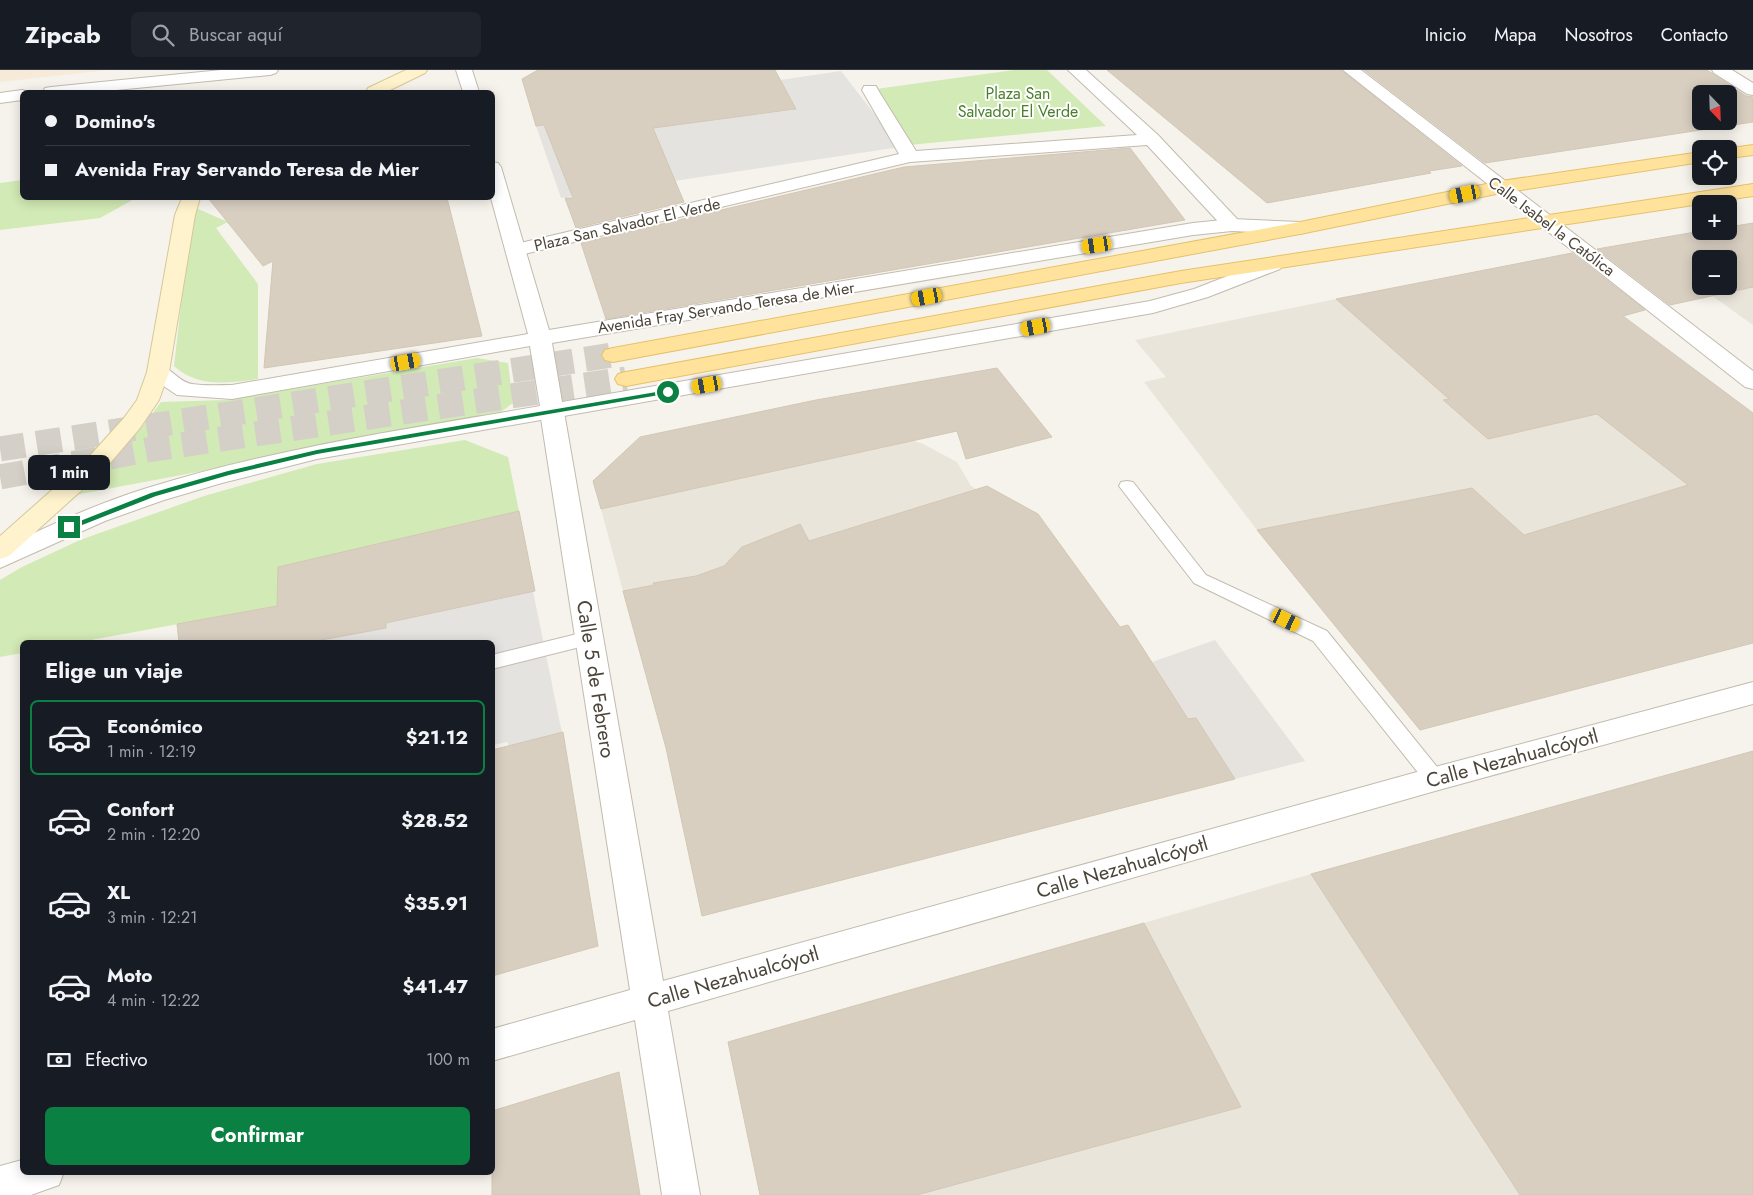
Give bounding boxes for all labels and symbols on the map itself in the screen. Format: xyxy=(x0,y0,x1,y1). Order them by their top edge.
park label: Plaza San Salvador El Verde xyxy=(958,82,1078,123)
north arrow xyxy=(1692,85,1738,130)
street label: Calle Isabel la Católica xyxy=(1483,171,1620,282)
car xyxy=(1448,184,1481,204)
street label: Plaza San Salvador El Verde xyxy=(532,192,722,257)
car xyxy=(1081,235,1112,255)
street label: Avenida Fray Servando Teresa de Mier xyxy=(596,276,857,339)
car xyxy=(910,287,943,307)
car xyxy=(1019,317,1052,337)
car xyxy=(389,352,422,372)
car xyxy=(690,375,723,395)
route start xyxy=(657,381,679,403)
callout: 1 min xyxy=(28,454,110,490)
route end xyxy=(58,516,80,538)
street label: Calle 5 de Febrero xyxy=(569,598,622,760)
car xyxy=(1269,607,1302,633)
street label: Calle Nezahualcóyotl xyxy=(1423,722,1602,795)
street label: Calle Nezahualcóyotl xyxy=(1033,829,1211,906)
street label: Calle Nezahualcóyotl xyxy=(644,939,822,1016)

